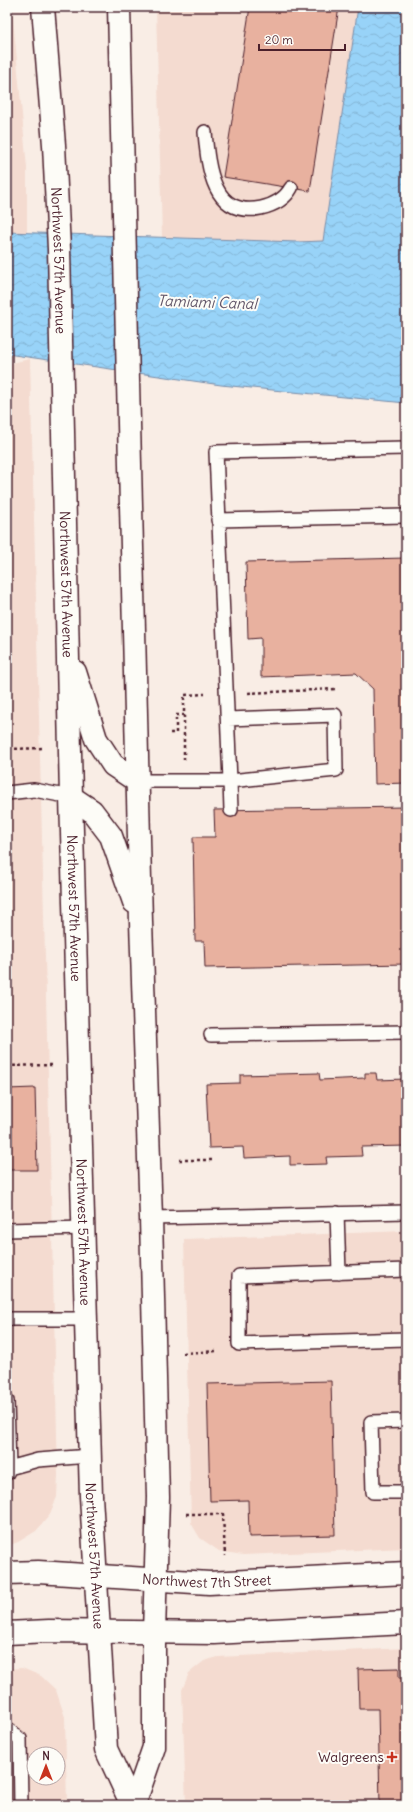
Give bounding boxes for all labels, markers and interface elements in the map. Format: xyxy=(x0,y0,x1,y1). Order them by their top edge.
scale bar xyxy=(259,26,345,52)
text: 20 m xyxy=(265,32,293,47)
street label: Northwest 57th Avenue xyxy=(47,187,70,334)
water label: Tamiami Canal xyxy=(157,291,260,313)
street label: Northwest 57th Avenue xyxy=(56,511,77,658)
street label: Northwest 57th Avenue xyxy=(63,835,85,982)
street label: Northwest 57th Avenue xyxy=(72,1158,95,1306)
street label: Northwest 57th Avenue xyxy=(82,1482,108,1630)
street label: Northwest 7th Street xyxy=(142,1570,272,1592)
north arrow xyxy=(26,1746,66,1786)
place label: Walgreens xyxy=(318,1748,384,1766)
text: N xyxy=(42,1749,50,1763)
marker: Walgreens xyxy=(387,1752,397,1762)

